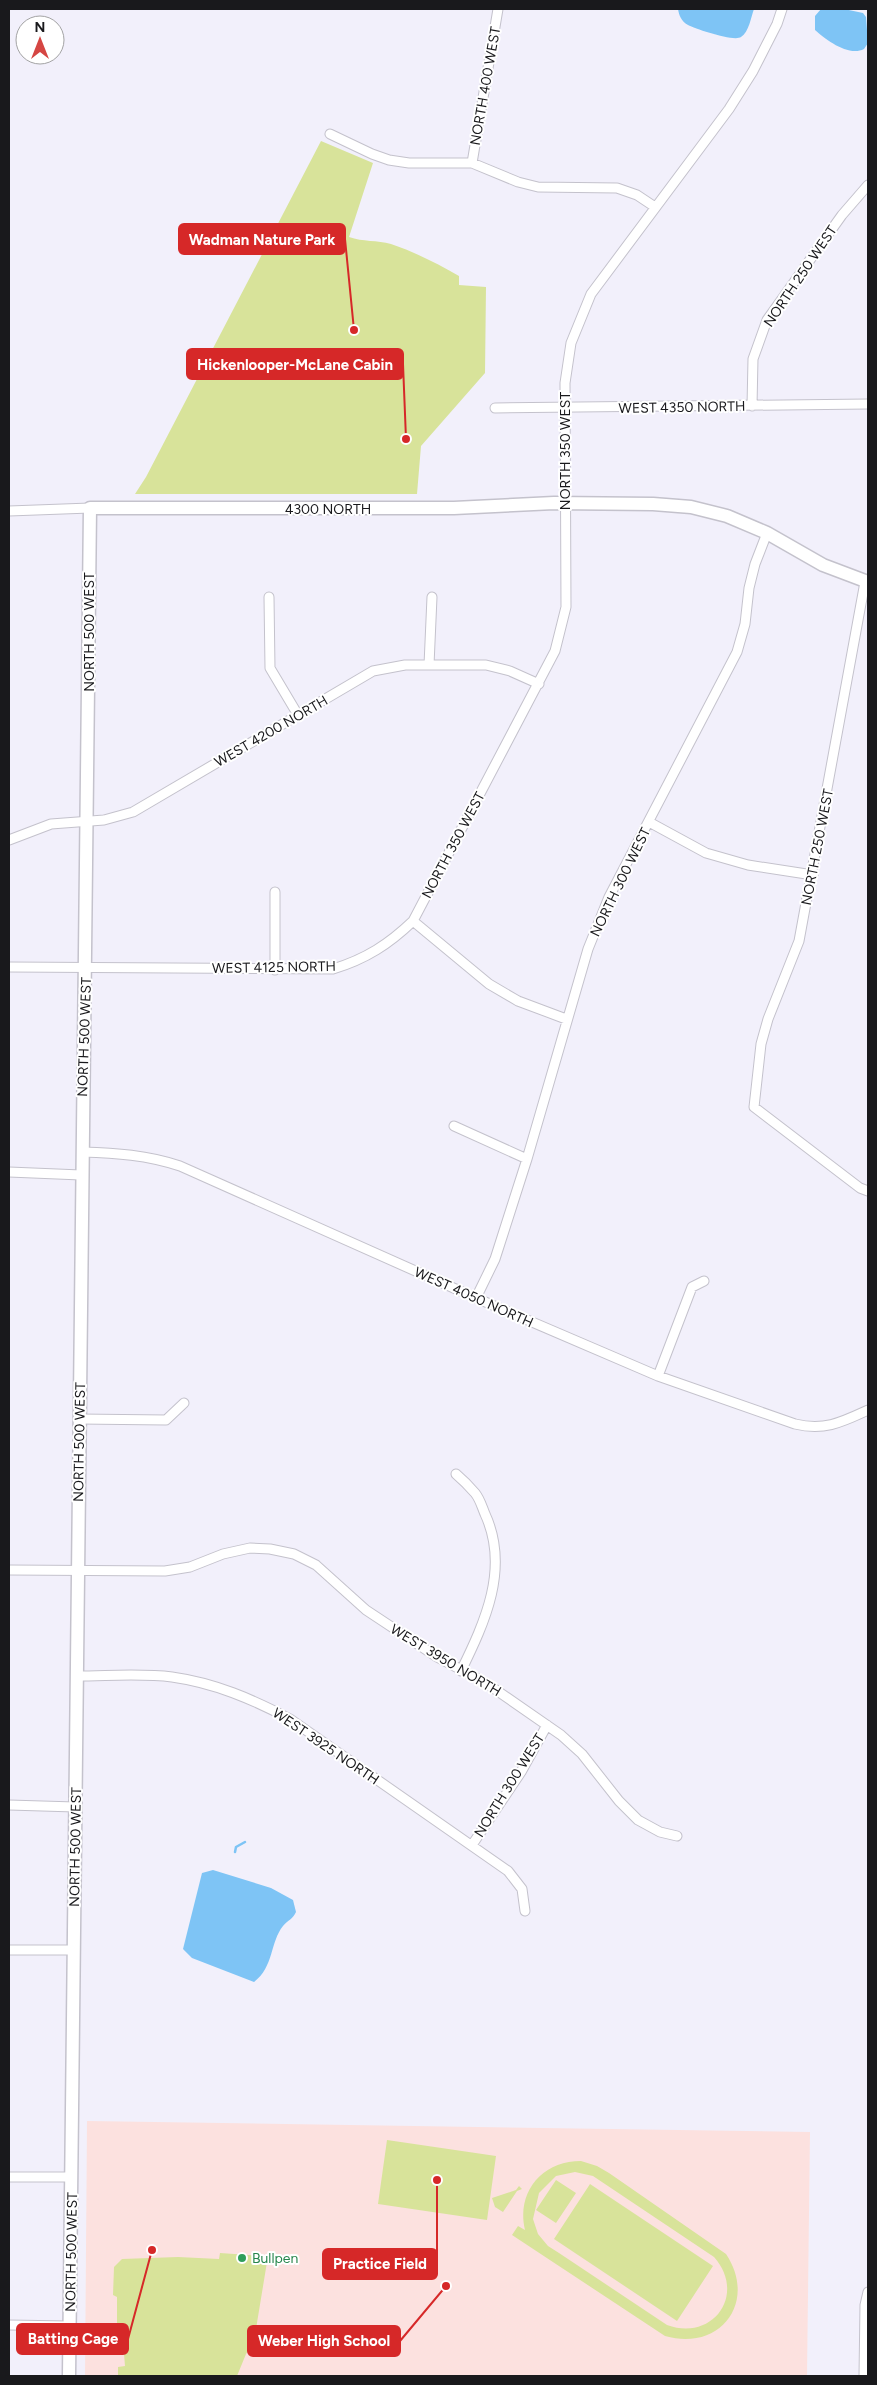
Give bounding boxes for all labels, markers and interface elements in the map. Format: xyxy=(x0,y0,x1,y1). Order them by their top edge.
north arrow xyxy=(15,15,65,65)
text: N xyxy=(35,19,45,36)
street label: NORTH 400 WEST xyxy=(467,25,504,147)
street label: NORTH 250 WEST xyxy=(760,222,841,330)
callout: Wadman Nature Park xyxy=(179,224,345,254)
text: Wadman Nature Park xyxy=(189,231,335,249)
callout: Hickenlooper-McLane Cabin xyxy=(187,349,403,379)
text: Hickenlooper-McLane Cabin xyxy=(197,356,393,374)
street label: NORTH 350 WEST xyxy=(557,392,574,510)
street label: WEST 4350 NORTH xyxy=(618,398,746,417)
street label: 4300 NORTH xyxy=(285,501,371,518)
street label: NORTH 500 WEST xyxy=(81,572,98,692)
street label: WEST 4200 NORTH xyxy=(212,692,331,771)
street label: NORTH 250 WEST xyxy=(798,787,837,907)
street label: NORTH 350 WEST xyxy=(418,789,489,901)
street label: NORTH 300 WEST xyxy=(587,825,654,940)
street label: WEST 4125 NORTH xyxy=(212,958,336,977)
street label: NORTH 500 WEST xyxy=(74,977,95,1097)
street label: WEST 4050 NORTH xyxy=(412,1264,536,1331)
street label: NORTH 500 WEST xyxy=(70,1382,89,1502)
street label: WEST 3950 NORTH xyxy=(387,1621,504,1700)
street label: WEST 3925 NORTH xyxy=(269,1704,382,1788)
street label: NORTH 300 WEST xyxy=(471,1730,548,1840)
street label: NORTH 500 WEST xyxy=(66,1787,85,1907)
street label: NORTH 500 WEST xyxy=(62,2192,81,2312)
callout: Practice Field xyxy=(323,2249,437,2279)
place label: Bullpen xyxy=(252,2250,298,2267)
marker: Bullpen xyxy=(236,2252,248,2264)
text: Practice Field xyxy=(333,2255,427,2273)
callout: Batting Cage xyxy=(17,2324,128,2354)
callout: Weber High School xyxy=(248,2326,400,2356)
text: Batting Cage xyxy=(28,2330,119,2348)
text: Weber High School xyxy=(258,2332,390,2350)

